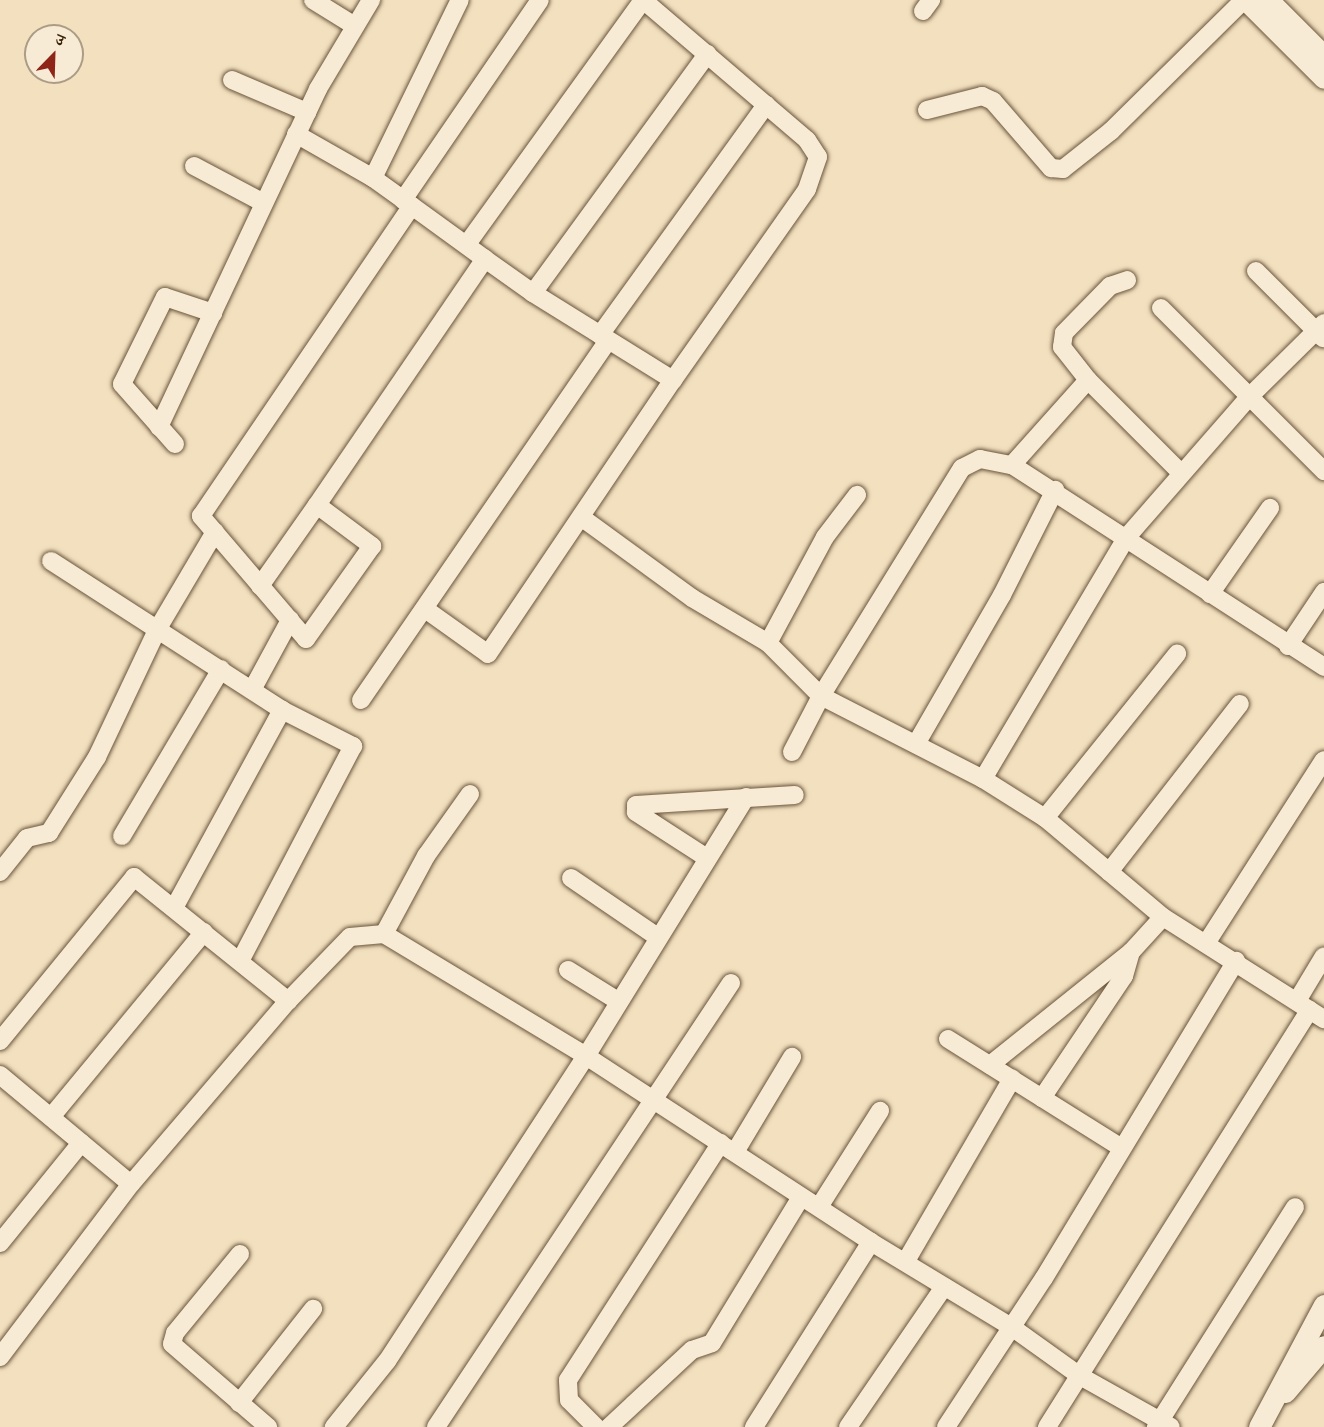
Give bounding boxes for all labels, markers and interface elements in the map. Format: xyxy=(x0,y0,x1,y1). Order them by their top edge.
north arrow xyxy=(24,24,84,84)
text: उ xyxy=(52,27,69,52)

